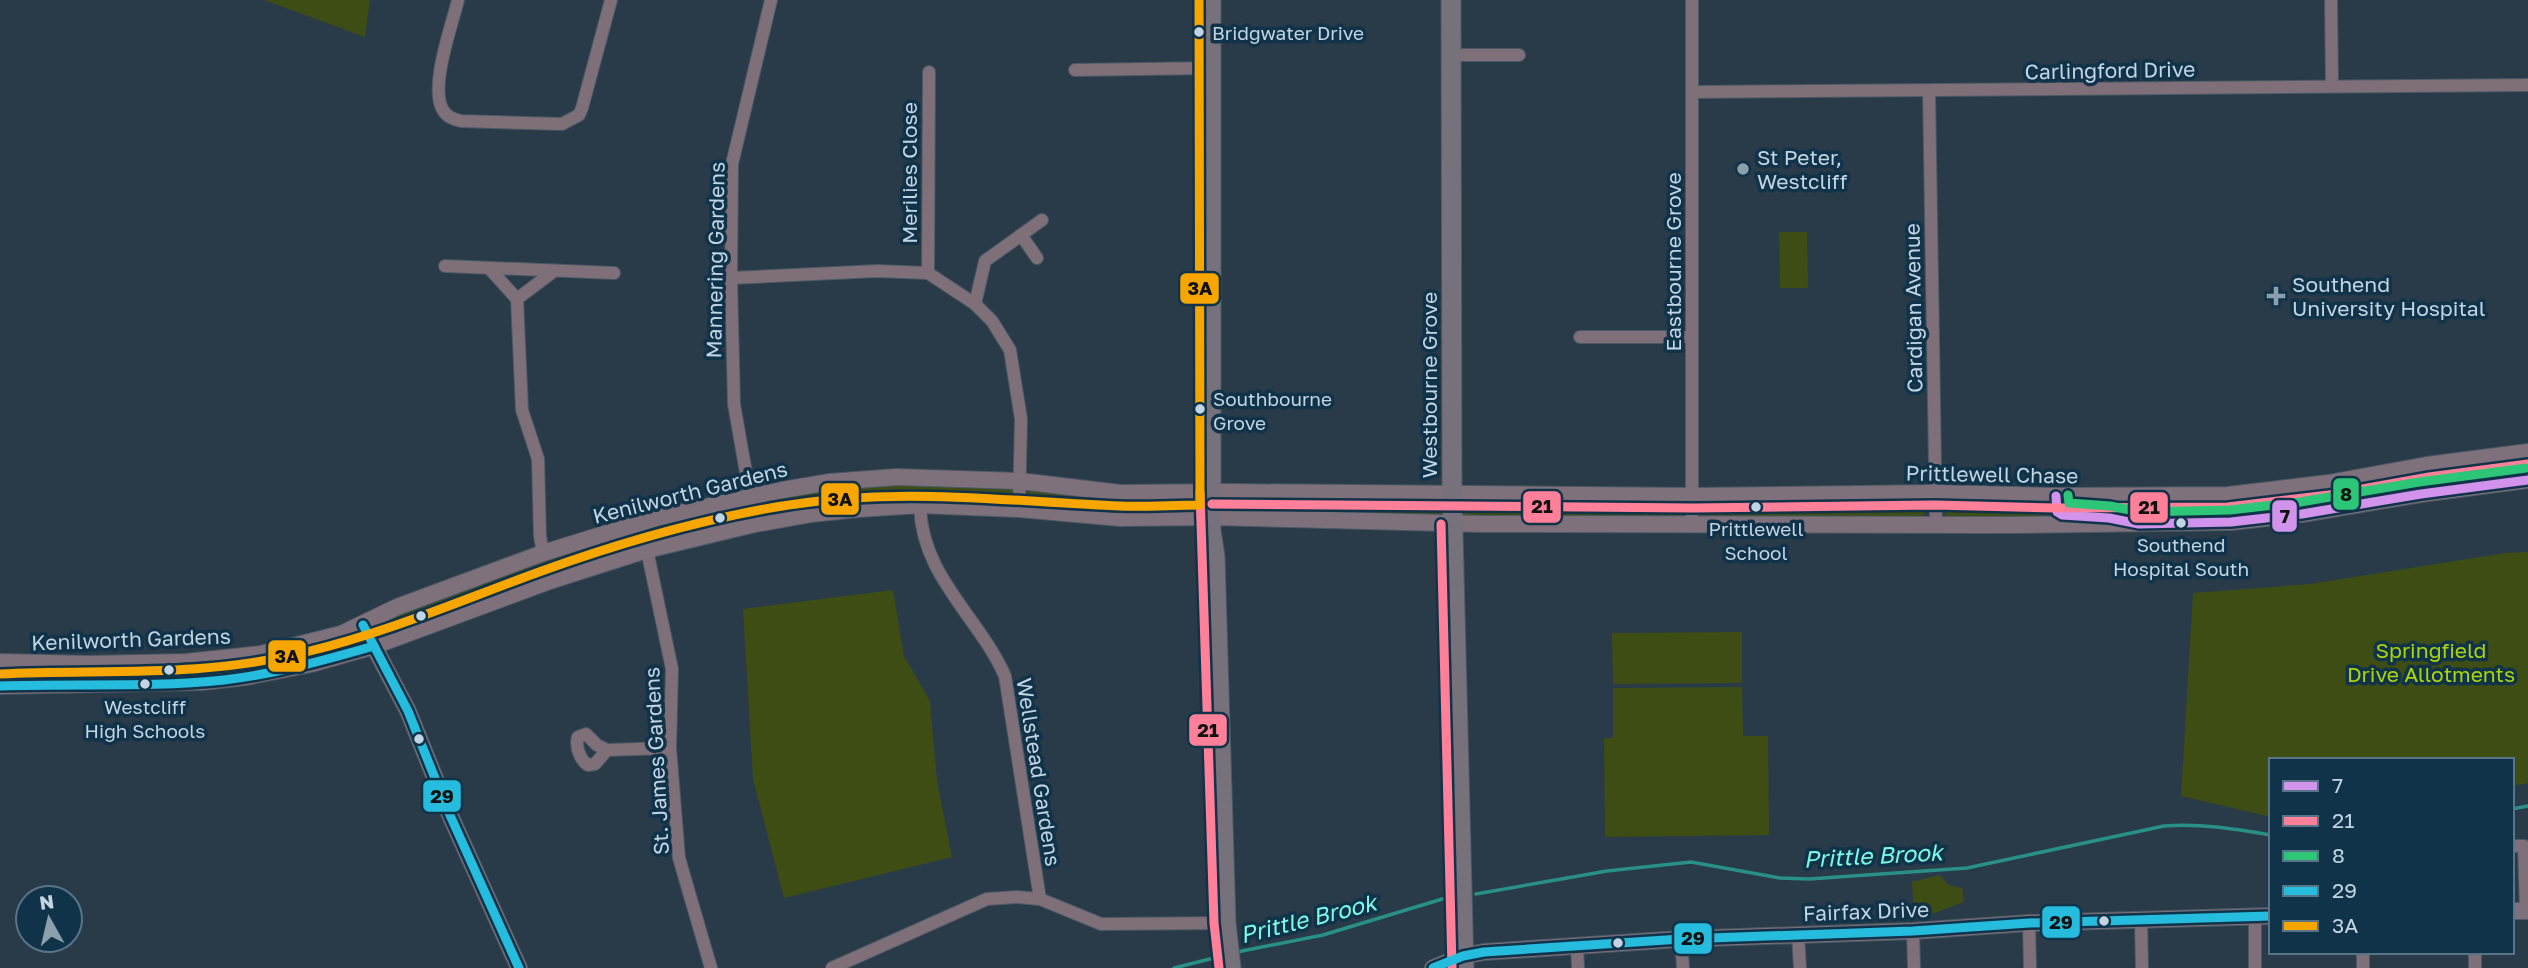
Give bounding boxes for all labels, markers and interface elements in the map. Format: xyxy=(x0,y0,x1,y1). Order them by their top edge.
place label: Bridgwater Drive xyxy=(1212,21,1364,44)
marker: Bridgwater Drive xyxy=(1192,25,1206,39)
street label: Carlingford Drive xyxy=(2024,56,2196,84)
street label: Merilies Close xyxy=(896,102,922,244)
place label: St Peter, Westcliff xyxy=(1757,144,1848,194)
street label: Mannering Gardens xyxy=(700,161,730,359)
marker: St Peter, Westcliff xyxy=(1735,161,1751,177)
street label: Eastbourne Grove xyxy=(1660,172,1686,352)
street label: Cardigan Avenue xyxy=(1899,223,1927,393)
place label: Southend University Hospital xyxy=(2292,271,2485,321)
line badge: 3A xyxy=(1179,272,1220,305)
text: 3A xyxy=(1187,276,1213,299)
marker: Southend University Hospital xyxy=(2266,286,2286,306)
street label: Westbourne Grove xyxy=(1416,292,1442,478)
place label: Southbourne Grove xyxy=(1213,387,1332,434)
marker: Southbourne Grove xyxy=(1193,402,1207,416)
street label: Kenilworth Gardens xyxy=(590,455,790,529)
street label: Prittlewell Chase xyxy=(1905,459,2079,489)
line badge: 8 xyxy=(2332,477,2360,511)
line badge: 3A xyxy=(820,482,860,516)
text: 8 xyxy=(2340,482,2352,505)
text: 3A xyxy=(827,487,853,510)
line badge: 21 xyxy=(1522,490,1562,524)
line badge: 21 xyxy=(2129,491,2169,524)
text: 21 xyxy=(1531,494,1553,517)
text: 21 xyxy=(2138,495,2160,518)
line badge: 7 xyxy=(2271,499,2298,533)
marker: Prittlewell School xyxy=(1749,500,1763,514)
text: 7 xyxy=(2280,504,2290,527)
unlabelled marker xyxy=(713,511,727,525)
marker: Southend Hospital South xyxy=(2174,516,2188,530)
place label: Prittlewell School xyxy=(1708,517,1804,564)
place label: Southend Hospital South xyxy=(2113,533,2249,580)
unlabelled marker xyxy=(414,609,428,623)
street label: Kenilworth Gardens xyxy=(31,623,231,655)
park label: Springfield Drive Allotments xyxy=(2347,637,2515,687)
line badge: 3A xyxy=(267,639,307,673)
text: 3A xyxy=(274,644,300,667)
unlabelled marker xyxy=(162,663,176,677)
street label: St. James Gardens xyxy=(638,666,674,856)
street label: Wellstead Gardens xyxy=(1011,676,1067,868)
marker: Westcliff High Schools xyxy=(138,677,152,691)
place label: Westcliff High Schools xyxy=(85,695,205,742)
line badge: 21 xyxy=(1188,713,1228,747)
text: 21 xyxy=(1197,718,1219,741)
unlabelled marker xyxy=(412,732,426,746)
legend xyxy=(2269,758,2514,954)
text: 7 xyxy=(2332,772,2343,798)
line badge: 29 xyxy=(422,779,462,813)
text: 29 xyxy=(430,784,454,807)
text: 21 xyxy=(2332,807,2354,833)
water label: Prittle Brook xyxy=(1803,837,1945,873)
text: 8 xyxy=(2332,842,2345,868)
text: 29 xyxy=(2332,877,2357,903)
north arrow xyxy=(14,884,84,954)
water label: Prittle Brook xyxy=(1237,887,1381,948)
text: N xyxy=(38,889,55,914)
street label: Fairfax Drive xyxy=(1803,896,1929,926)
line badge: 29 xyxy=(2041,905,2081,939)
text: 29 xyxy=(2049,910,2073,933)
text: 3A xyxy=(2332,912,2358,938)
unlabelled marker xyxy=(2097,914,2111,928)
line badge: 29 xyxy=(1673,922,1713,955)
text: 29 xyxy=(1681,926,1705,949)
unlabelled marker xyxy=(1611,936,1625,950)

